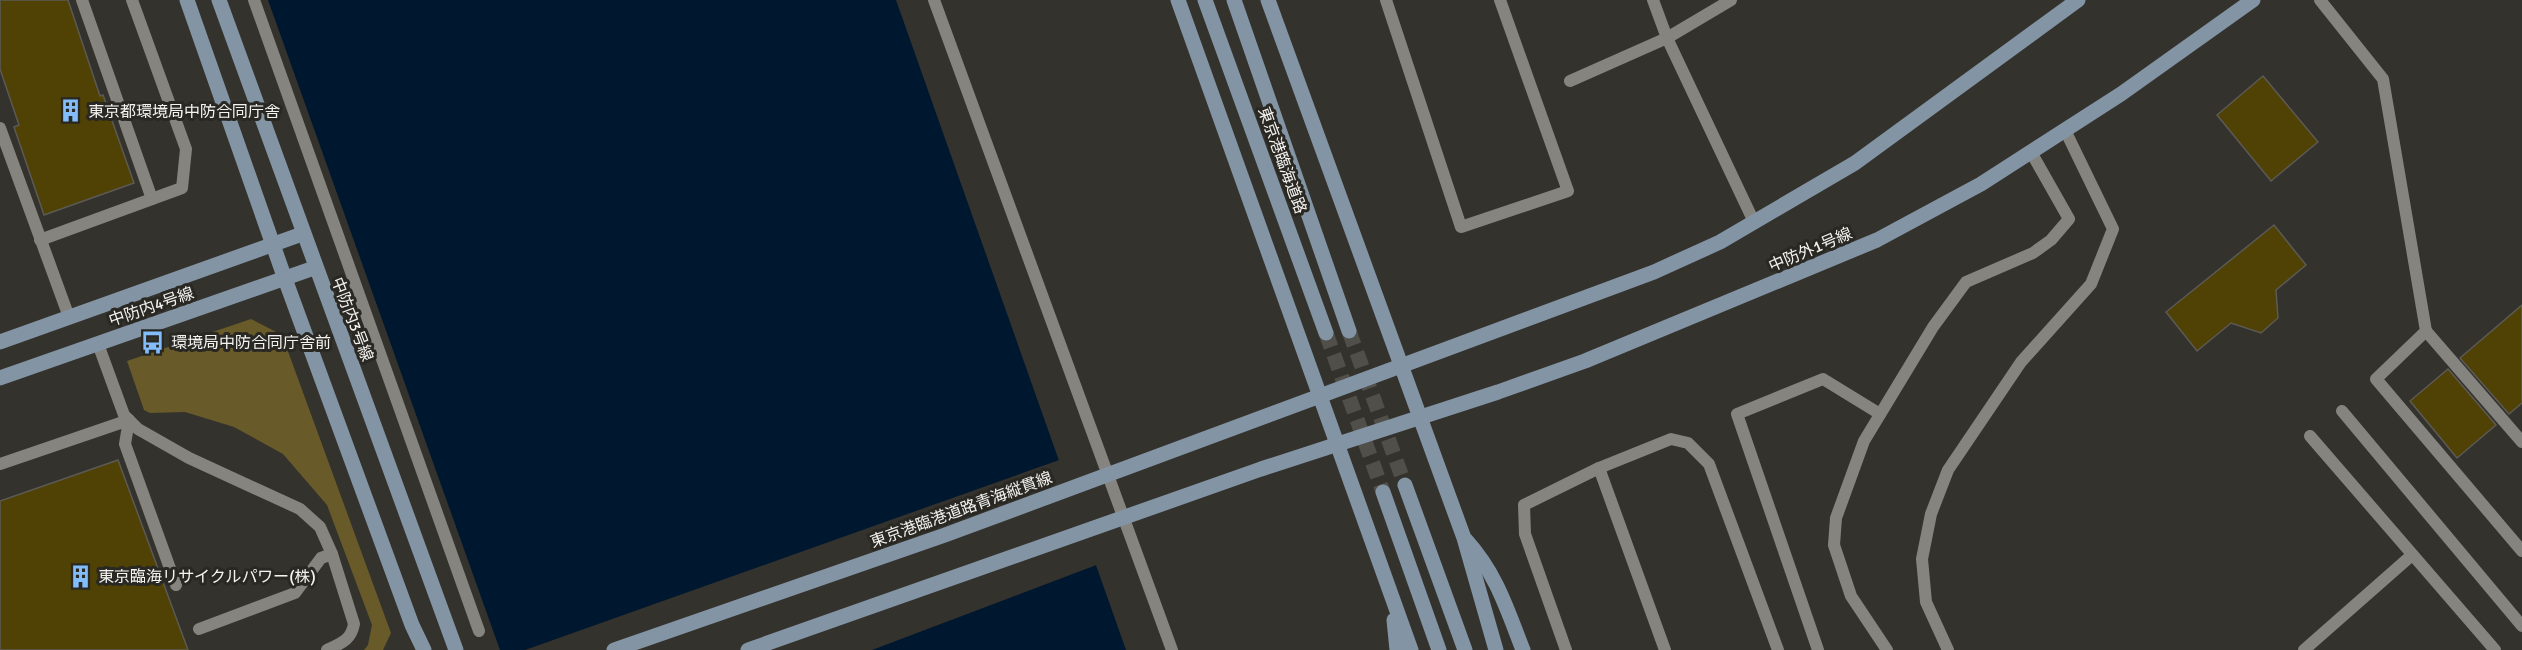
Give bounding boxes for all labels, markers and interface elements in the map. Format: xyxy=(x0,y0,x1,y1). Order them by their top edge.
building icon: 東京都環境局中防合同庁舎 xyxy=(57,98,83,124)
place label: 東京都環境局中防合同庁舎 xyxy=(88,102,280,122)
street label: 東京港臨海道路 xyxy=(1254,104,1311,216)
street label: 中防外1号線 xyxy=(1766,223,1855,276)
street label: 中防内3号線 xyxy=(327,274,377,364)
street label: 中防内4号線 xyxy=(106,283,196,331)
bus stop icon: 環境局中防合同庁舎前 xyxy=(140,329,166,355)
place label: 環境局中防合同庁舎前 xyxy=(171,333,331,353)
street label: 東京港臨港道路青海縦貫線 xyxy=(868,468,1055,552)
building icon: 東京臨海リサイクルパワー(株) xyxy=(67,563,93,589)
place label: 東京臨海リサイクルパワー(株) xyxy=(98,567,316,587)

